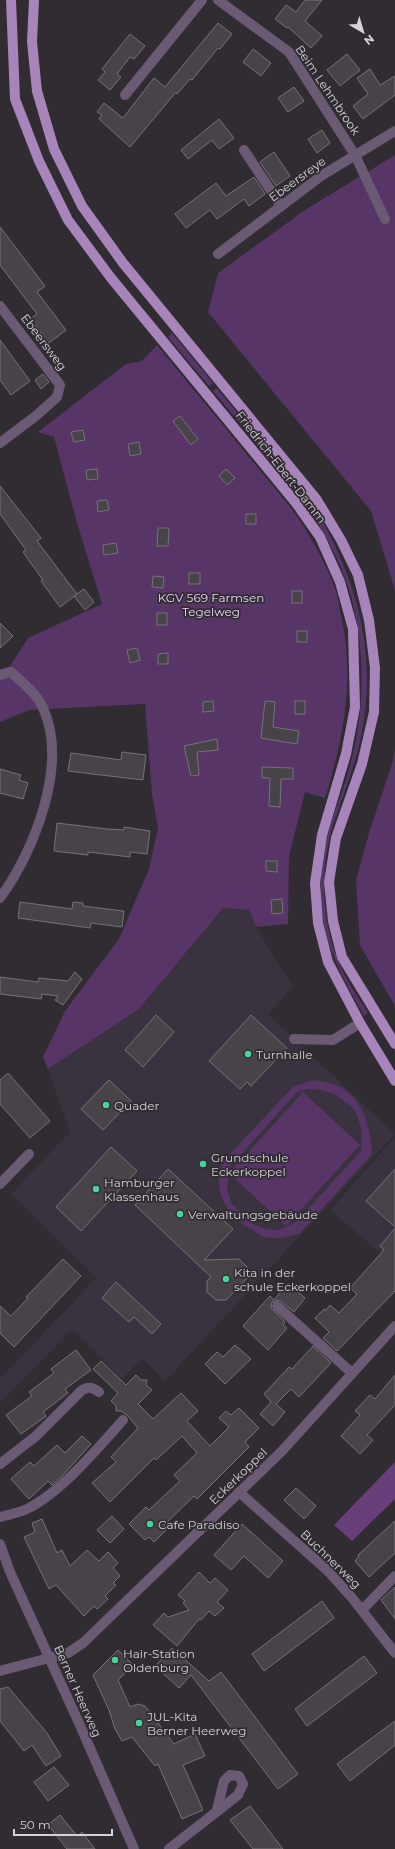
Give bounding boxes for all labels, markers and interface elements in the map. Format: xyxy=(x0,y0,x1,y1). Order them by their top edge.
north arrow xyxy=(343,12,383,52)
text: N xyxy=(361,32,377,48)
street label: Beim Lehmbrook xyxy=(292,42,364,139)
street label: Ebeersreye xyxy=(266,153,328,205)
street label: Ebeersweg xyxy=(18,311,70,373)
street label: Friedrich-Ebert-Damm xyxy=(233,408,329,526)
park label: KGV 569 Farmsen Tegelweg xyxy=(158,590,264,619)
place label: Turnhalle xyxy=(256,1047,313,1062)
marker: Turnhalle xyxy=(243,1049,253,1059)
place label: Quader xyxy=(114,1098,160,1113)
marker: Quader xyxy=(101,1100,111,1110)
place label: Grundschule Eckerkoppel xyxy=(211,1150,289,1179)
marker: Grundschule Eckerkoppel xyxy=(198,1159,208,1169)
place label: Hamburger Klassenhaus xyxy=(104,1175,179,1204)
marker: Hamburger Klassenhaus xyxy=(91,1184,101,1194)
place label: Verwaltungsgebäude xyxy=(188,1207,318,1222)
marker: Verwaltungsgebäude xyxy=(175,1209,185,1219)
place label: Kita in der schule Eckerkoppel xyxy=(234,1265,351,1294)
marker: Kita in der schule Eckerkoppel xyxy=(221,1274,231,1284)
street label: Eckerkoppel xyxy=(206,1445,270,1507)
place label: Cafe Paradiso xyxy=(158,1517,240,1532)
marker: Cafe Paradiso xyxy=(145,1519,155,1529)
street label: Buchnerweg xyxy=(298,1526,364,1592)
street label: Berner Heerweg xyxy=(51,1643,105,1739)
place label: Hair-Station Oldenburg xyxy=(123,1646,195,1675)
marker: Hair-Station Oldenburg xyxy=(110,1655,120,1665)
place label: JUL-Kita Berner Heerweg xyxy=(146,1709,246,1738)
marker: JUL-Kita Berner Heerweg xyxy=(134,1718,144,1728)
scale bar xyxy=(14,1811,112,1837)
text: 50 m xyxy=(20,1817,51,1832)

